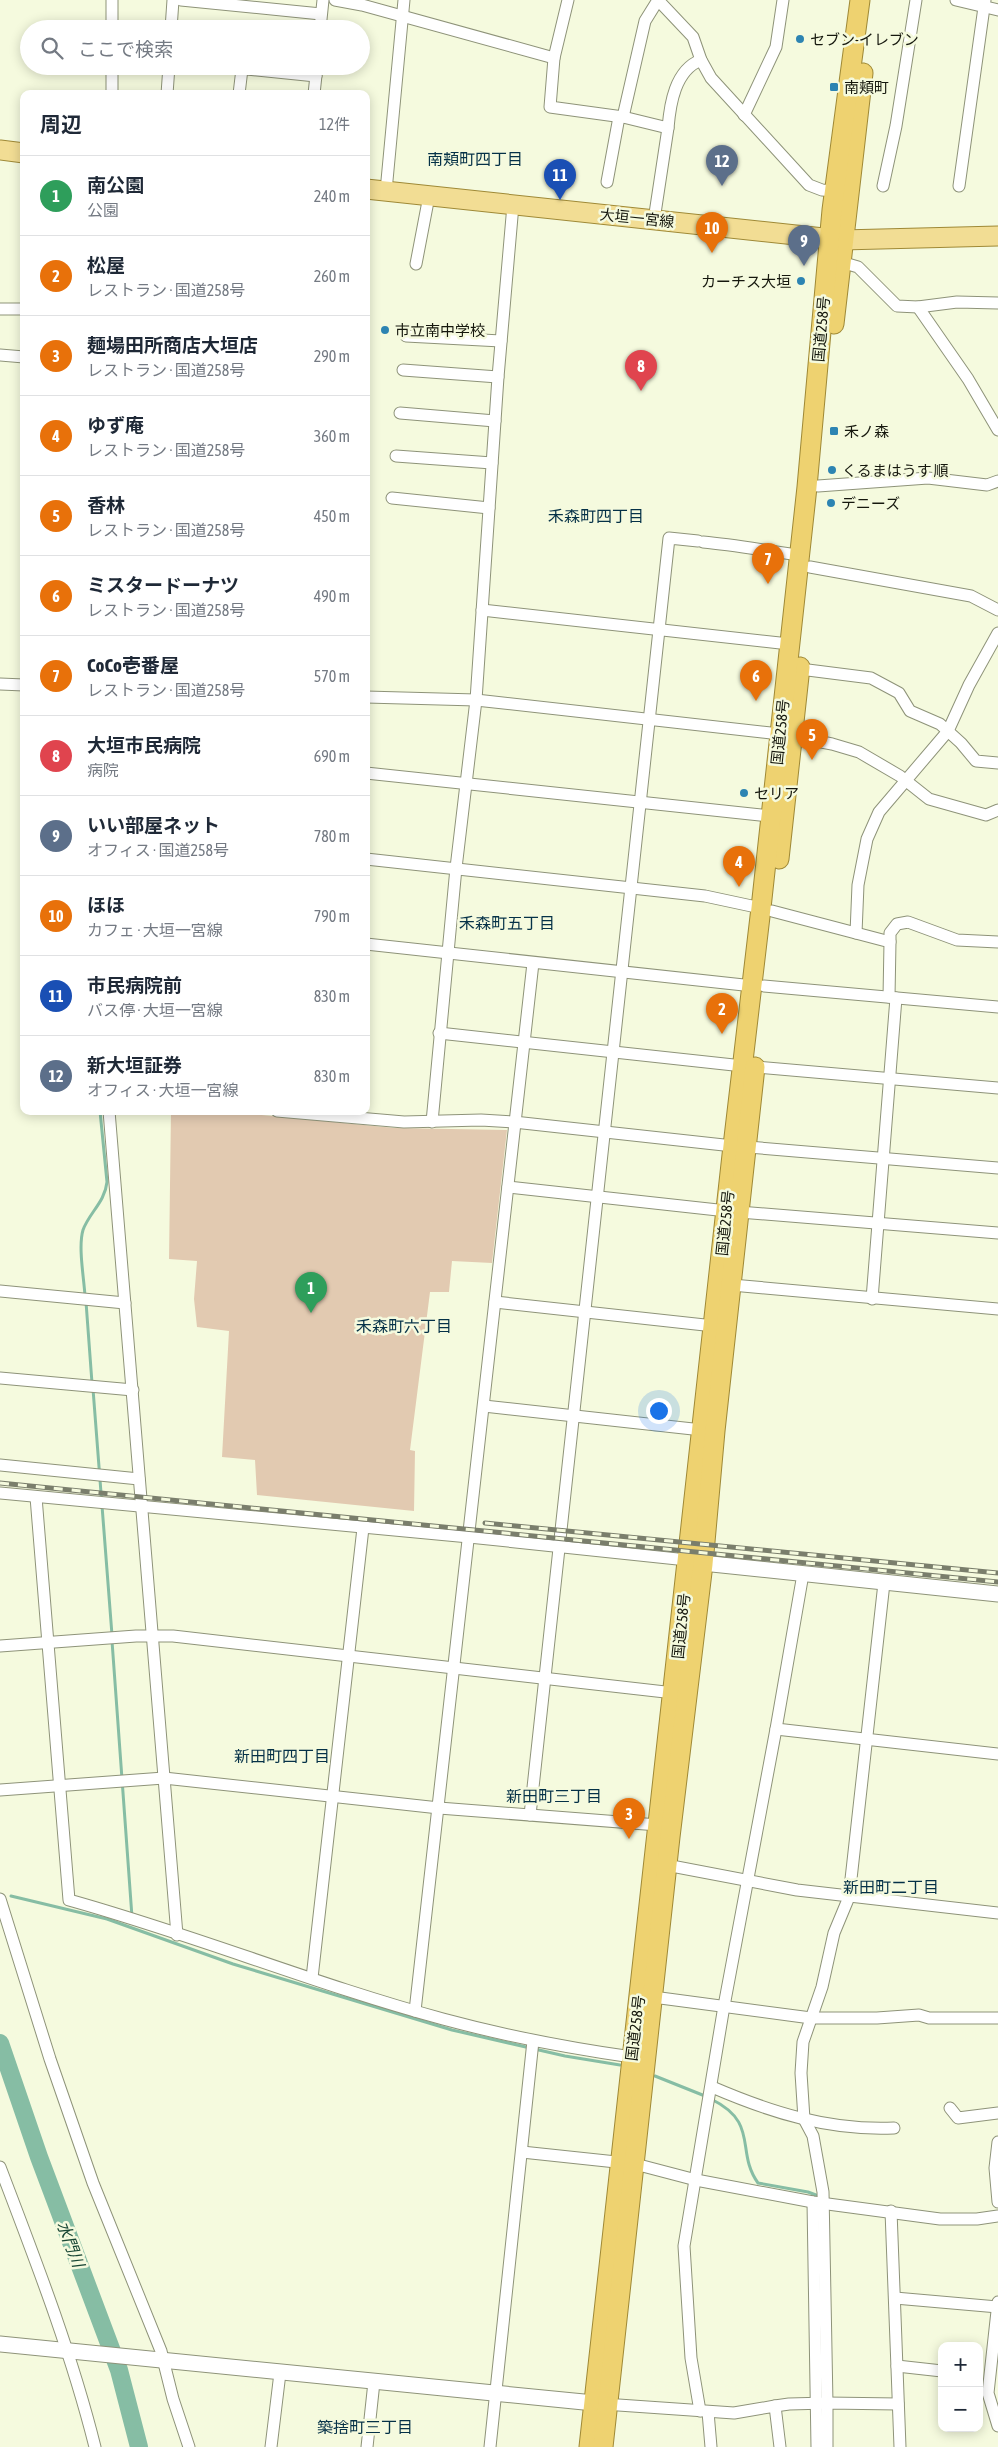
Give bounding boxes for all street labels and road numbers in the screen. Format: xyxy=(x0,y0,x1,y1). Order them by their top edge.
street label: 大垣一宮線 xyxy=(599,206,675,230)
street label: 国道258号 xyxy=(810,295,832,363)
street label: 国道258号 xyxy=(768,698,792,766)
street label: 国道258号 xyxy=(713,1189,737,1257)
street label: 国道258号 xyxy=(669,1592,693,1660)
street label: 国道258号 xyxy=(623,1994,647,2062)

